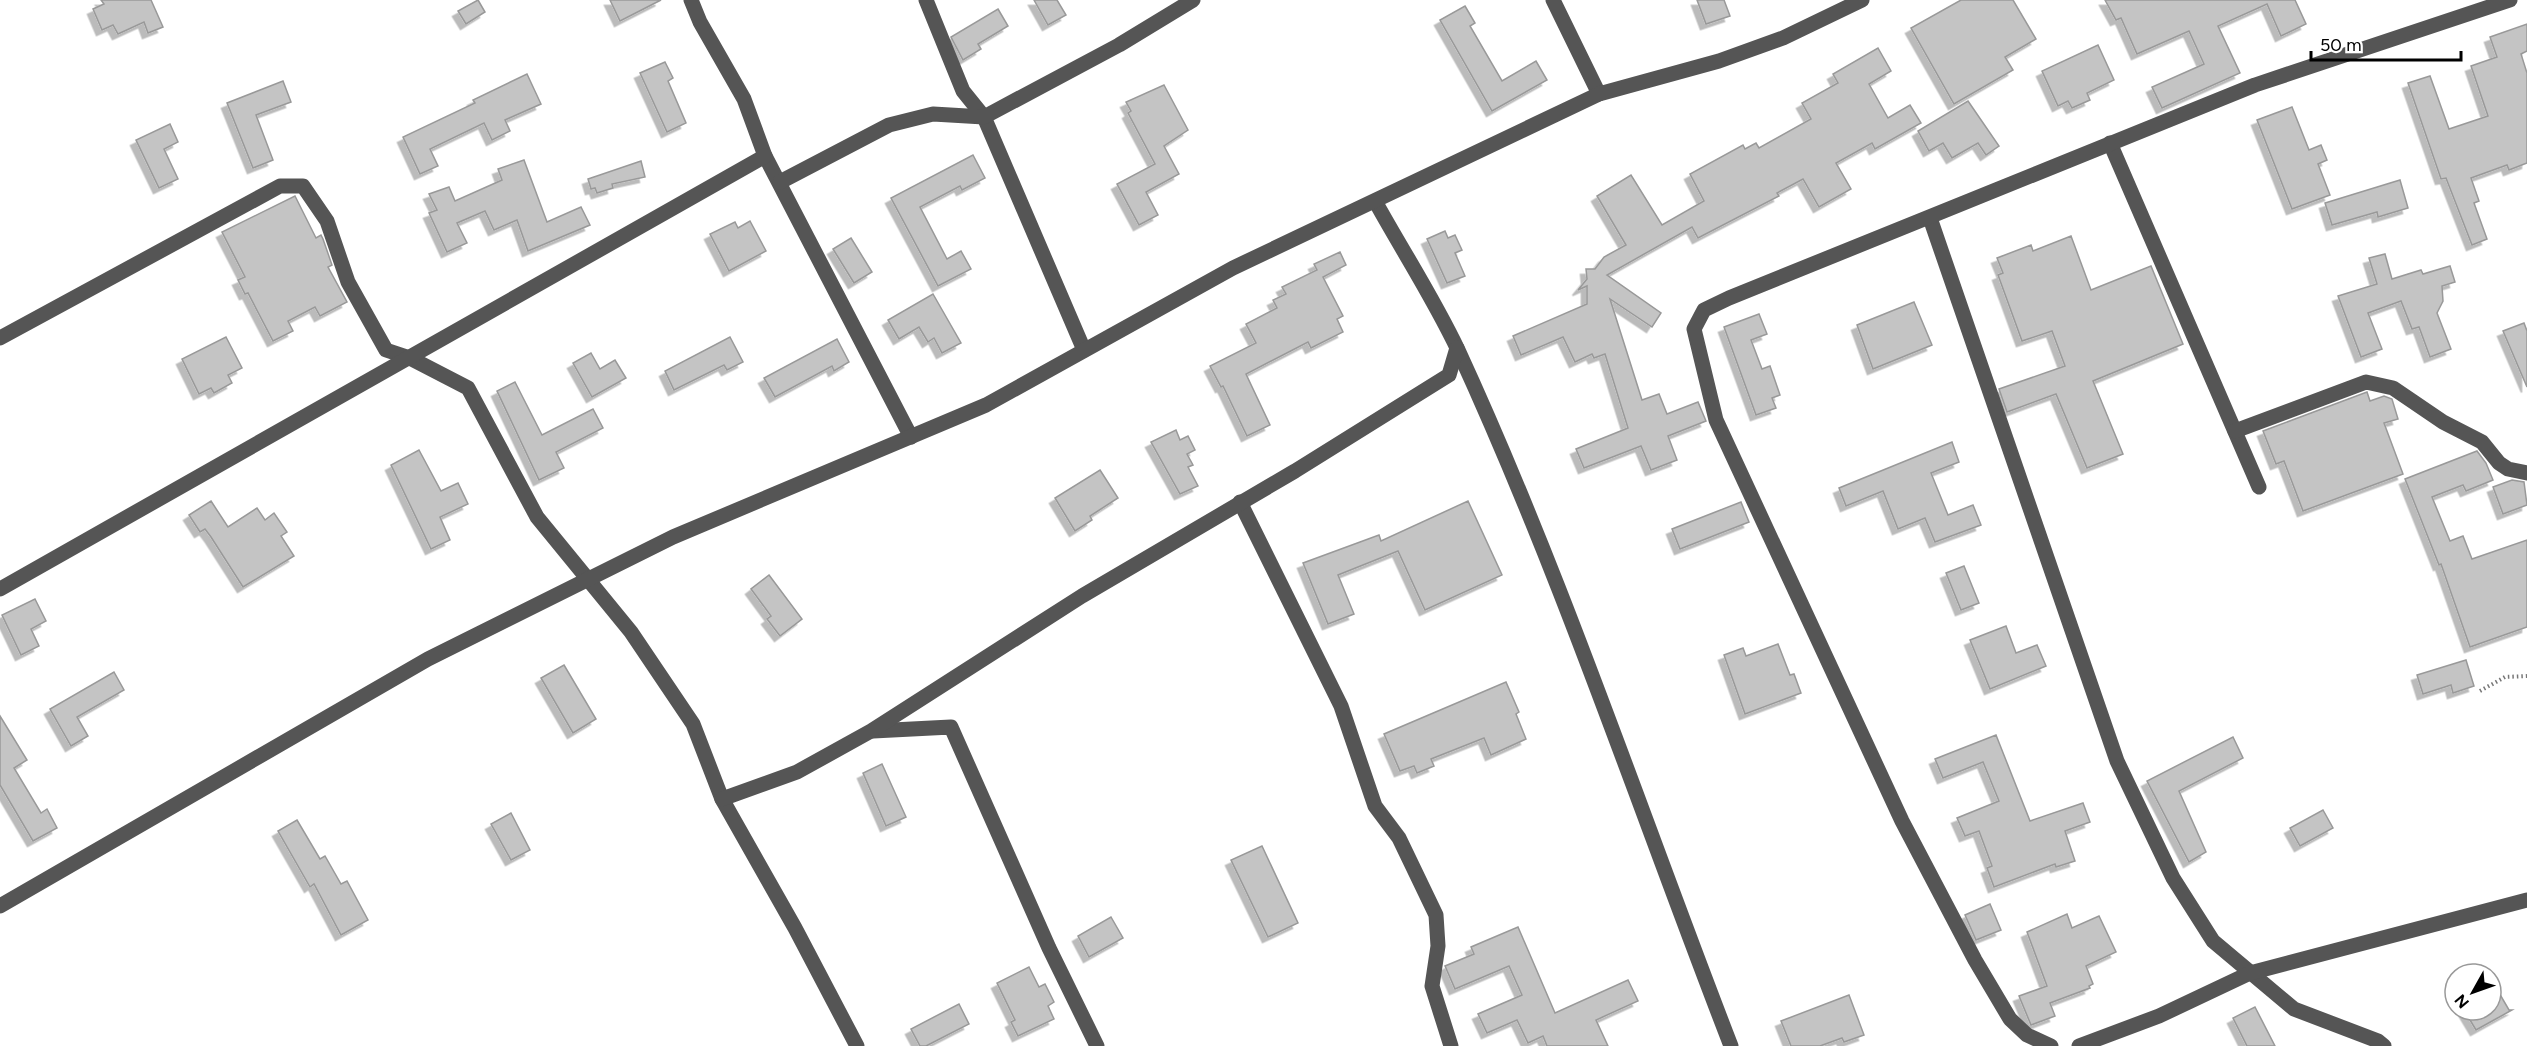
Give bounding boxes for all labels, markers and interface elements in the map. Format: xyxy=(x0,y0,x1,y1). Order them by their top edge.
scale bar xyxy=(2311,24,2461,62)
text: 50 m xyxy=(2320,34,2362,56)
north arrow xyxy=(2443,962,2503,1022)
text: N xyxy=(2451,990,2473,1012)

